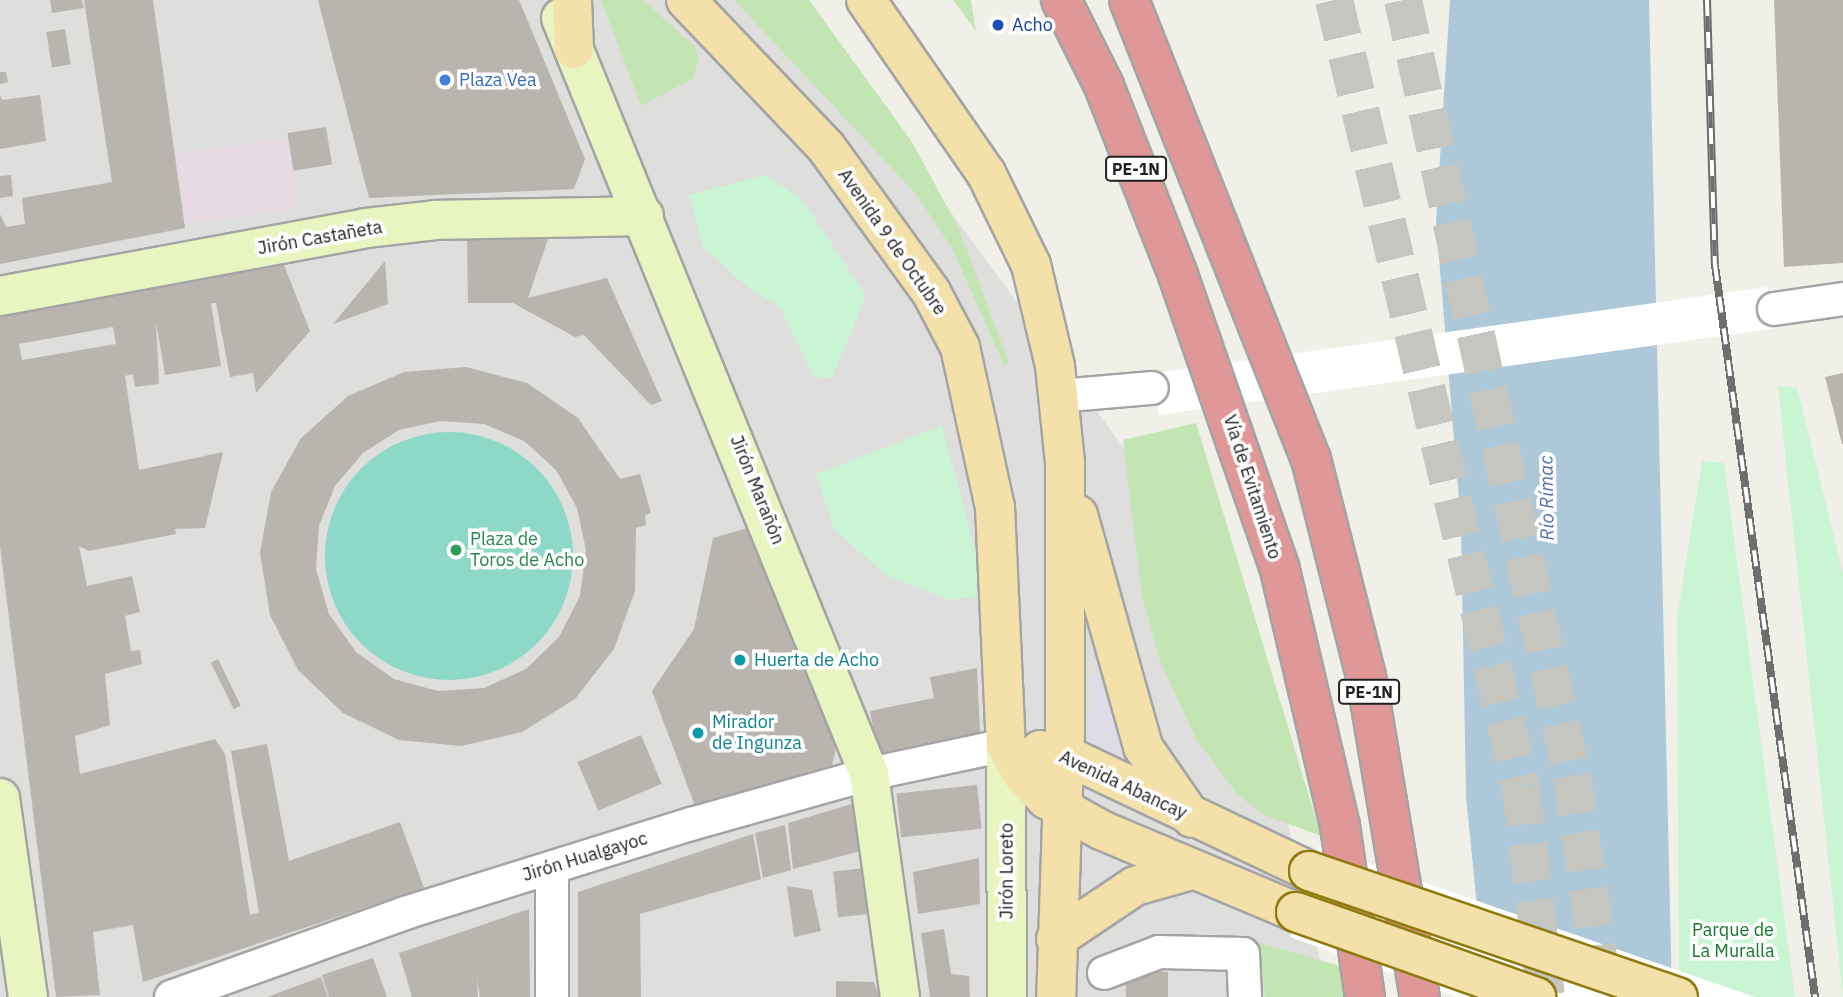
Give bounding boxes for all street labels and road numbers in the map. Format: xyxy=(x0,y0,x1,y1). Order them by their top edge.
road number: PE-1N xyxy=(1104,156,1168,182)
street label: Avenida 9 de Octubre xyxy=(833,165,951,319)
street label: Jirón Castañeta xyxy=(256,216,384,260)
street label: Vía de Evitamiento xyxy=(1219,412,1285,562)
street label: Jirón Marañón xyxy=(725,432,789,548)
road number: PE-1N xyxy=(1338,680,1400,705)
street label: Avenida Abancay xyxy=(1056,746,1190,824)
street label: Jirón Loreto xyxy=(996,823,1018,919)
street label: Jirón Hualgayoc xyxy=(520,828,650,886)

